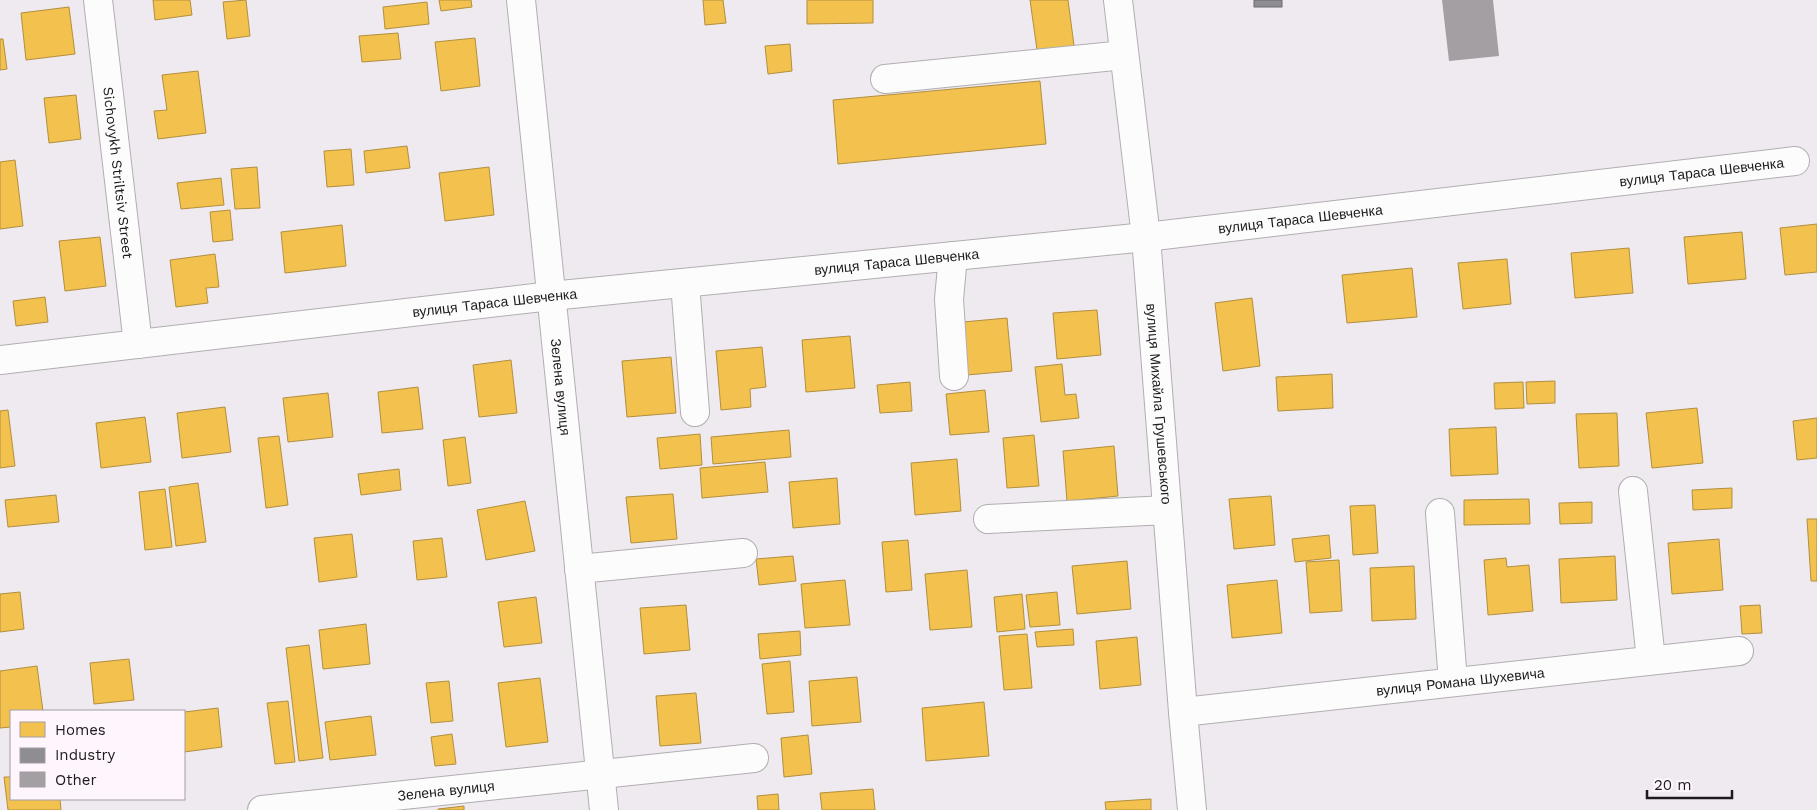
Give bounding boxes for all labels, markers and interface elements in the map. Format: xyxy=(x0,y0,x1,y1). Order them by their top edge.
street label: Sichovykh Striltsiv Street xyxy=(100,86,136,260)
street label: вулиця Тараса Шевченка xyxy=(1618,154,1785,190)
street label: вулиця Тараса Шевченка xyxy=(1217,201,1384,237)
street label: вулиця Тараса Шевченка xyxy=(813,246,980,278)
street label: вулиця Тараса Шевченка xyxy=(411,285,578,320)
street label: вулиця Михайла Грушевського xyxy=(1143,303,1175,505)
street label: Зелена вулиця xyxy=(548,338,574,436)
street label: вулиця Романа Шухевича xyxy=(1375,664,1546,699)
legend xyxy=(10,710,185,800)
text: Homes xyxy=(55,721,106,739)
text: Industry xyxy=(55,746,116,764)
scale bar xyxy=(1647,768,1732,800)
text: Other xyxy=(55,771,97,789)
text: 20 m xyxy=(1654,776,1692,794)
street label: Зелена вулиця xyxy=(397,777,495,804)

